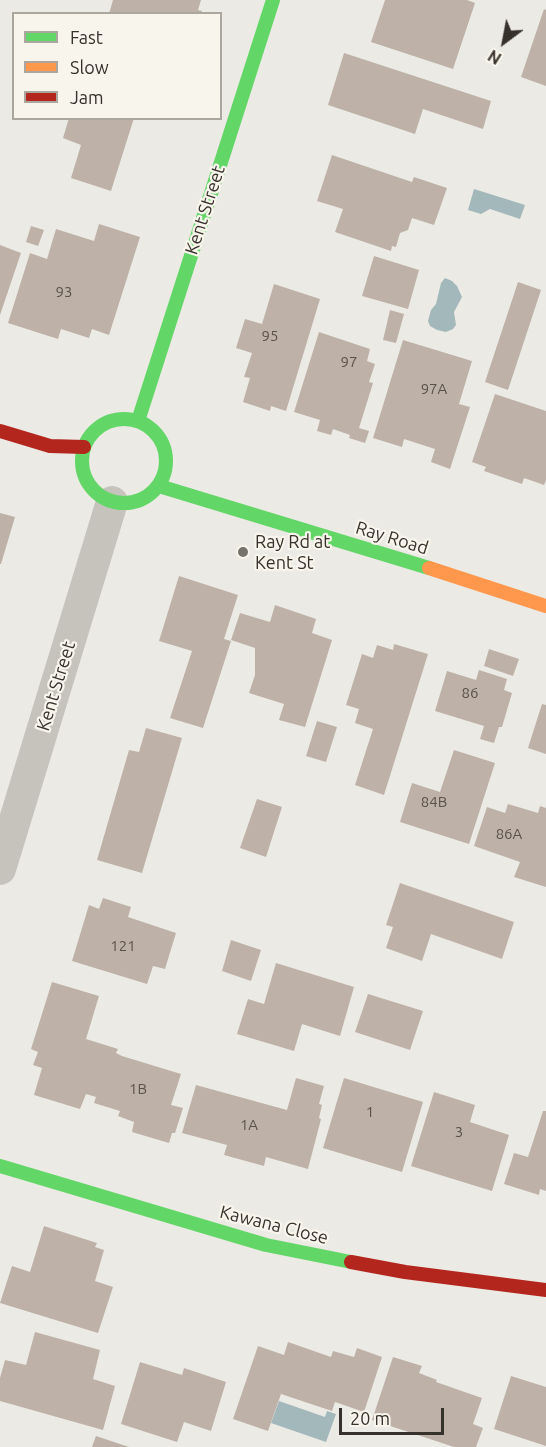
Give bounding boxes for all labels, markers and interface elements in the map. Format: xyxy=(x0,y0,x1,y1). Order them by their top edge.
legend xyxy=(12,12,222,120)
north arrow xyxy=(474,12,534,72)
text: Fast xyxy=(70,27,103,47)
text: N xyxy=(485,46,504,68)
text: Slow xyxy=(70,57,109,77)
text: Jam xyxy=(70,87,104,107)
street label: Kent Street xyxy=(180,163,230,257)
house number: 93 xyxy=(56,283,72,301)
house number: 95 xyxy=(262,327,278,345)
house number: 97 xyxy=(341,353,357,371)
house number: 97A xyxy=(421,380,447,398)
street label: Ray Road xyxy=(353,517,431,559)
place label: Ray Rd at Kent St xyxy=(255,531,330,574)
marker: Ray Rd at Kent St xyxy=(236,545,250,559)
street label: Kent Street xyxy=(32,639,80,733)
house number: 86 xyxy=(462,684,478,702)
house number: 84B xyxy=(421,793,447,811)
house number: 86A xyxy=(496,825,522,843)
house number: 121 xyxy=(110,937,136,955)
house number: 1B xyxy=(129,1080,147,1098)
house number: 1 xyxy=(366,1103,374,1121)
house number: 1A xyxy=(240,1116,258,1134)
house number: 3 xyxy=(455,1123,463,1141)
street label: Kawana Close xyxy=(218,1201,330,1249)
scale bar xyxy=(342,1396,447,1434)
text: 20 m xyxy=(350,1408,390,1428)

